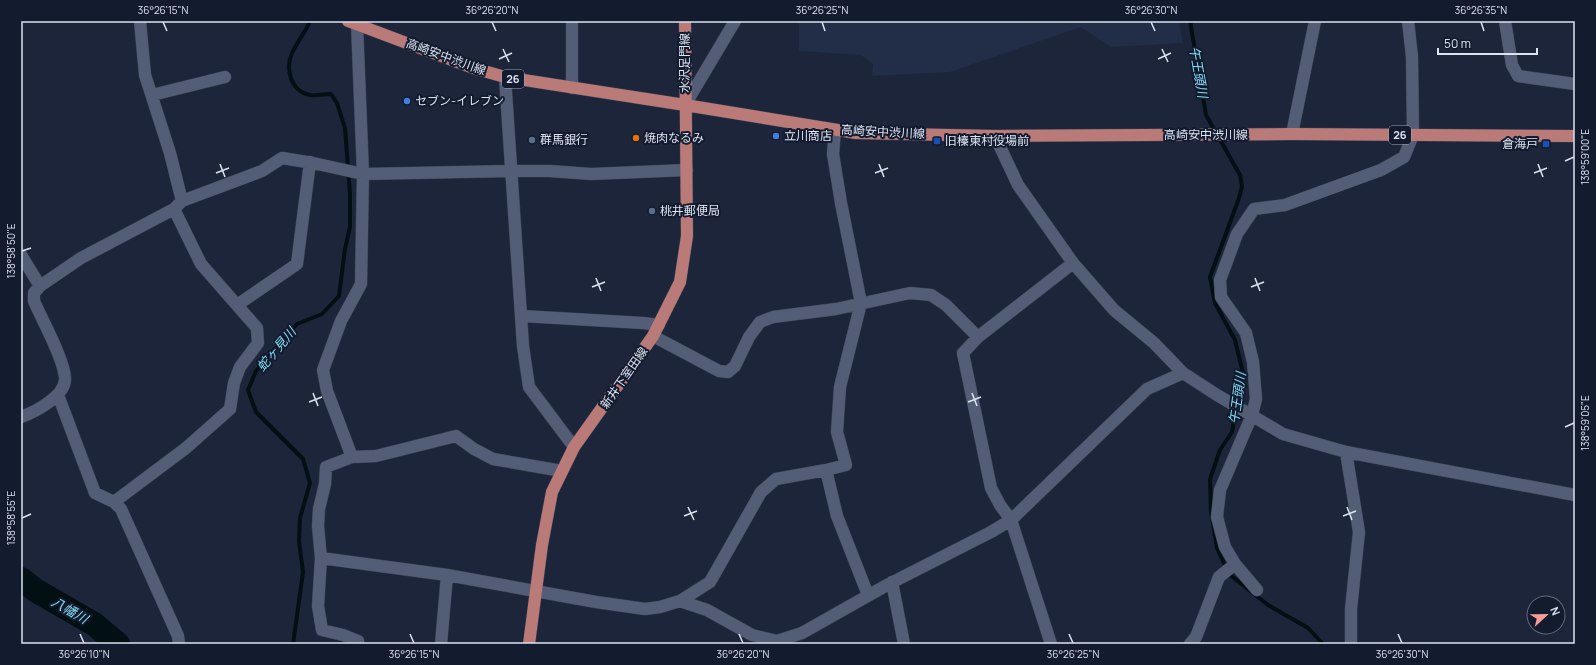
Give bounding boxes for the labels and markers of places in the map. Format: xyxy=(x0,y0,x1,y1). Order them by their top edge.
place label: セブン-イレブン xyxy=(415,92,504,109)
marker: セブン-イレブン xyxy=(402,96,412,106)
place label: 立川商店 xyxy=(784,127,832,144)
place label: 焼肉なるみ xyxy=(644,129,704,146)
place label: 群馬銀行 xyxy=(540,131,588,148)
marker: 立川商店 xyxy=(771,131,781,141)
place label: 旧榛東村役場前 xyxy=(945,132,1029,149)
marker: 焼肉なるみ xyxy=(631,133,641,143)
marker: 群馬銀行 xyxy=(527,135,537,145)
place label: 倉海戸 xyxy=(1502,135,1538,152)
marker: 旧榛東村役場前 xyxy=(932,136,942,146)
marker: 倉海戸 xyxy=(1541,139,1551,149)
place label: 桃井郵便局 xyxy=(660,202,720,219)
marker: 桃井郵便局 xyxy=(647,206,657,216)

